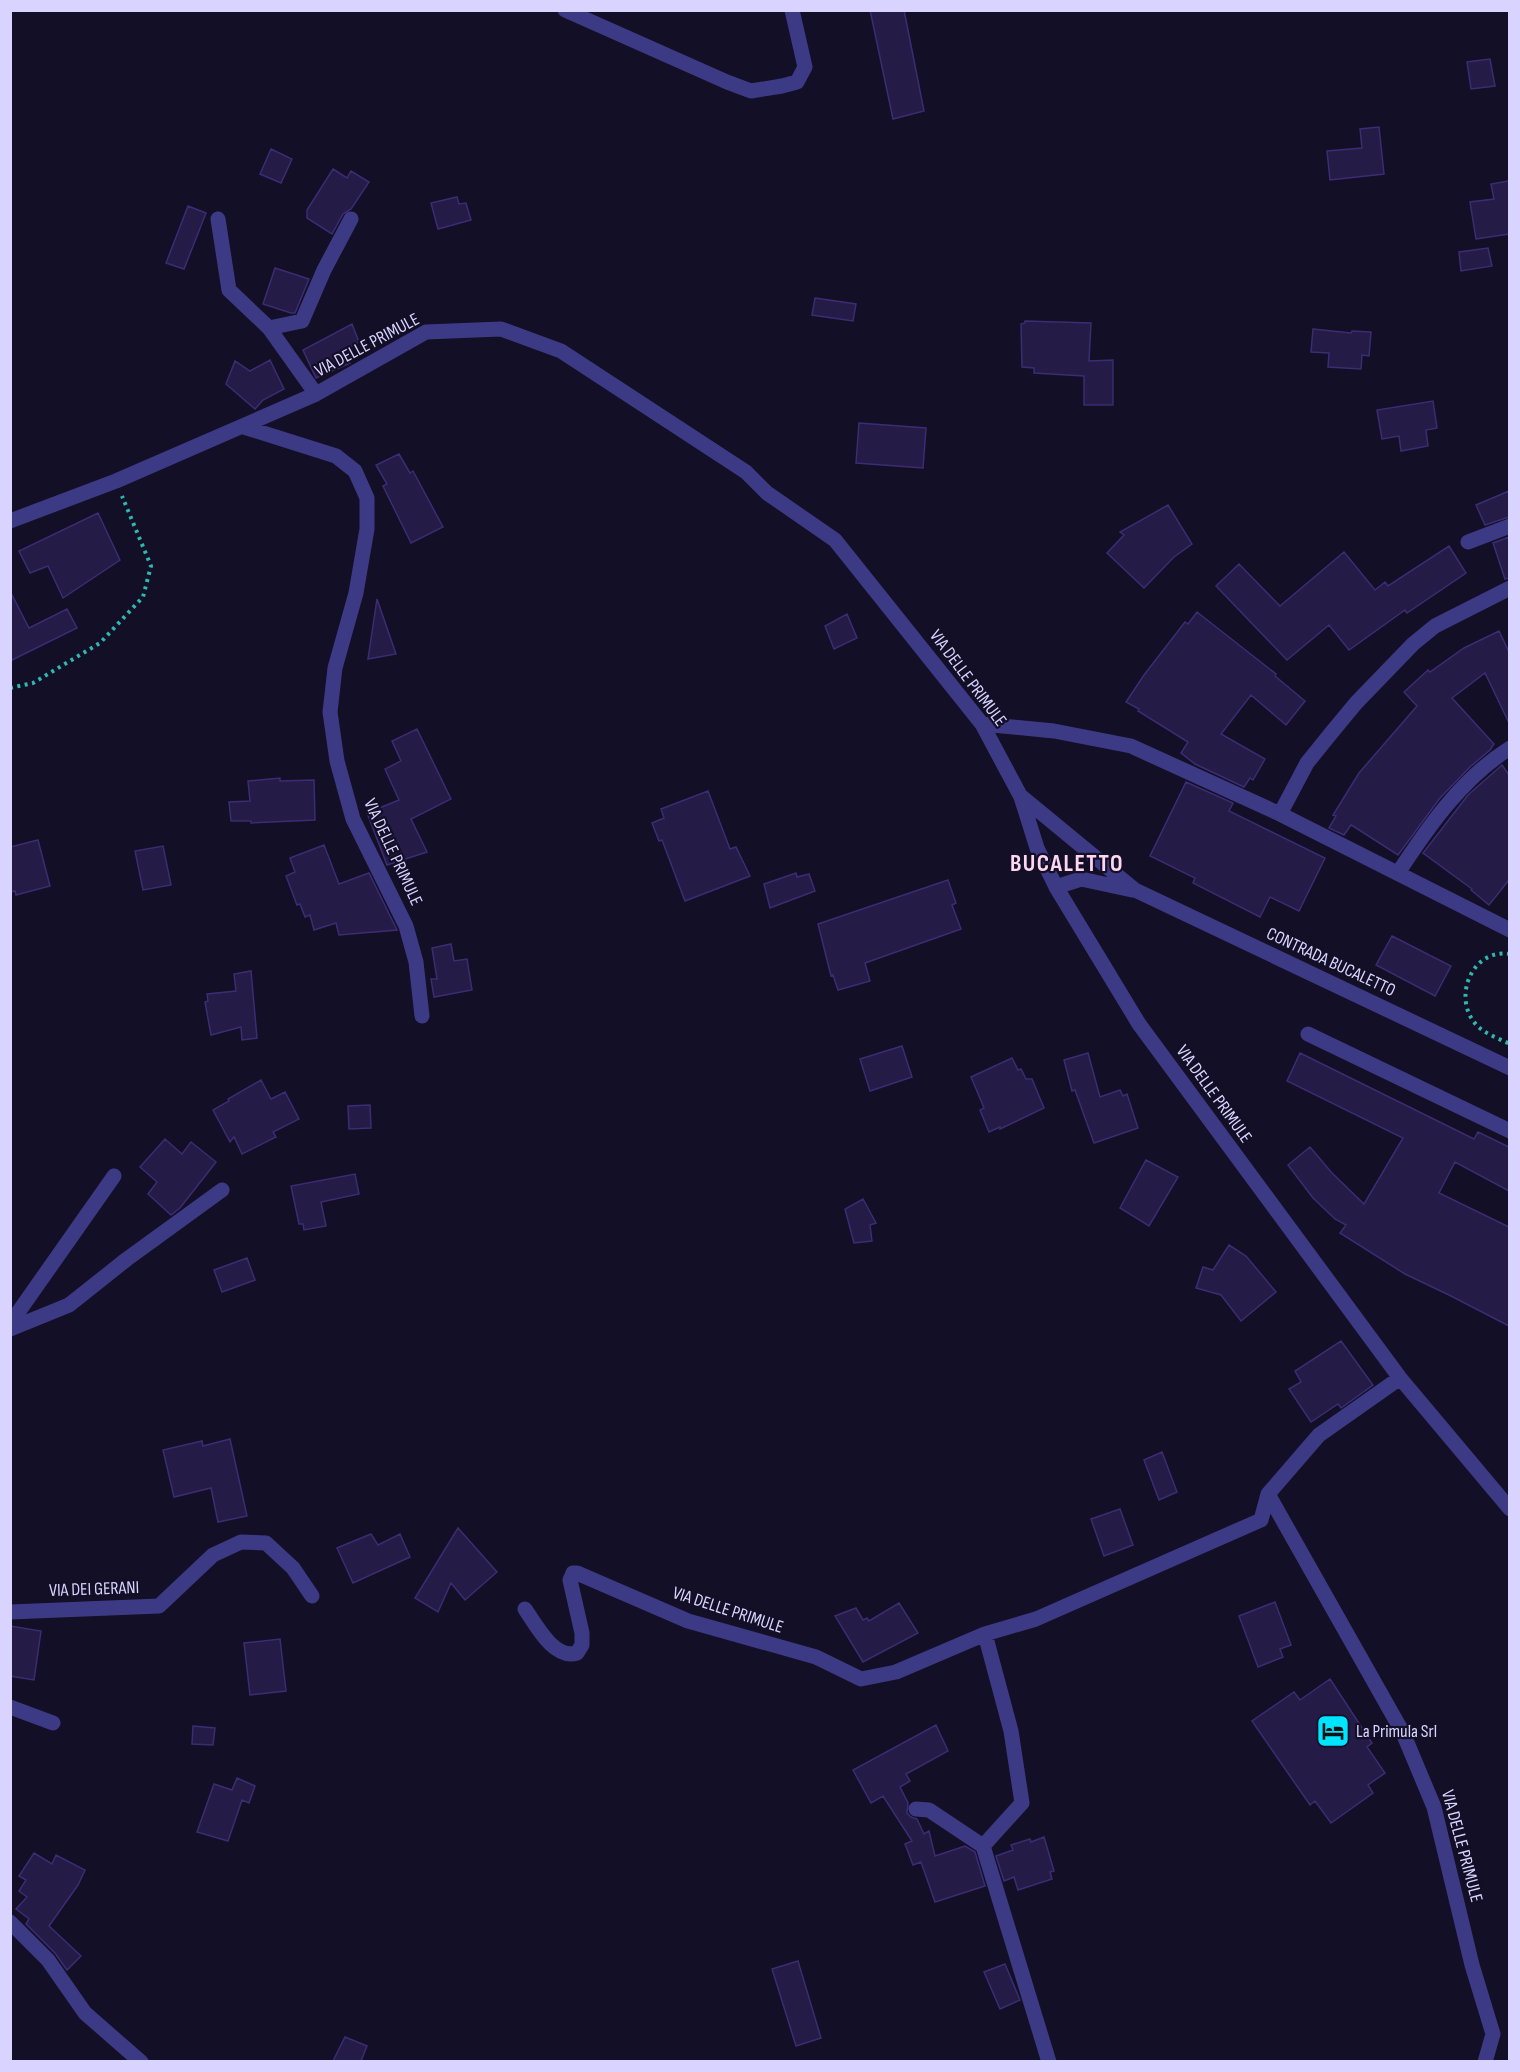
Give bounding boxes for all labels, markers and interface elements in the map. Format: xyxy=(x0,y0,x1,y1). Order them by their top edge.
street label: VIA DELLE PRIMULE xyxy=(311,309,423,381)
street label: VIA DELLE PRIMULE xyxy=(925,626,1011,730)
street label: VIA DELLE PRIMULE xyxy=(359,795,427,909)
district label: BUCALETTO xyxy=(1010,849,1124,878)
street label: CONTRADA BUCALETTO xyxy=(1263,923,1399,1001)
street label: VIA DELLE PRIMULE xyxy=(1172,1041,1256,1147)
street label: VIA DEI GERANI xyxy=(49,1577,139,1601)
street label: VIA DELLE PRIMULE xyxy=(670,1582,786,1638)
hotel icon: La Primula Srl xyxy=(1315,1713,1351,1749)
place label: La Primula Srl xyxy=(1356,1721,1437,1742)
street label: VIA DELLE PRIMULE xyxy=(1437,1788,1487,1904)

